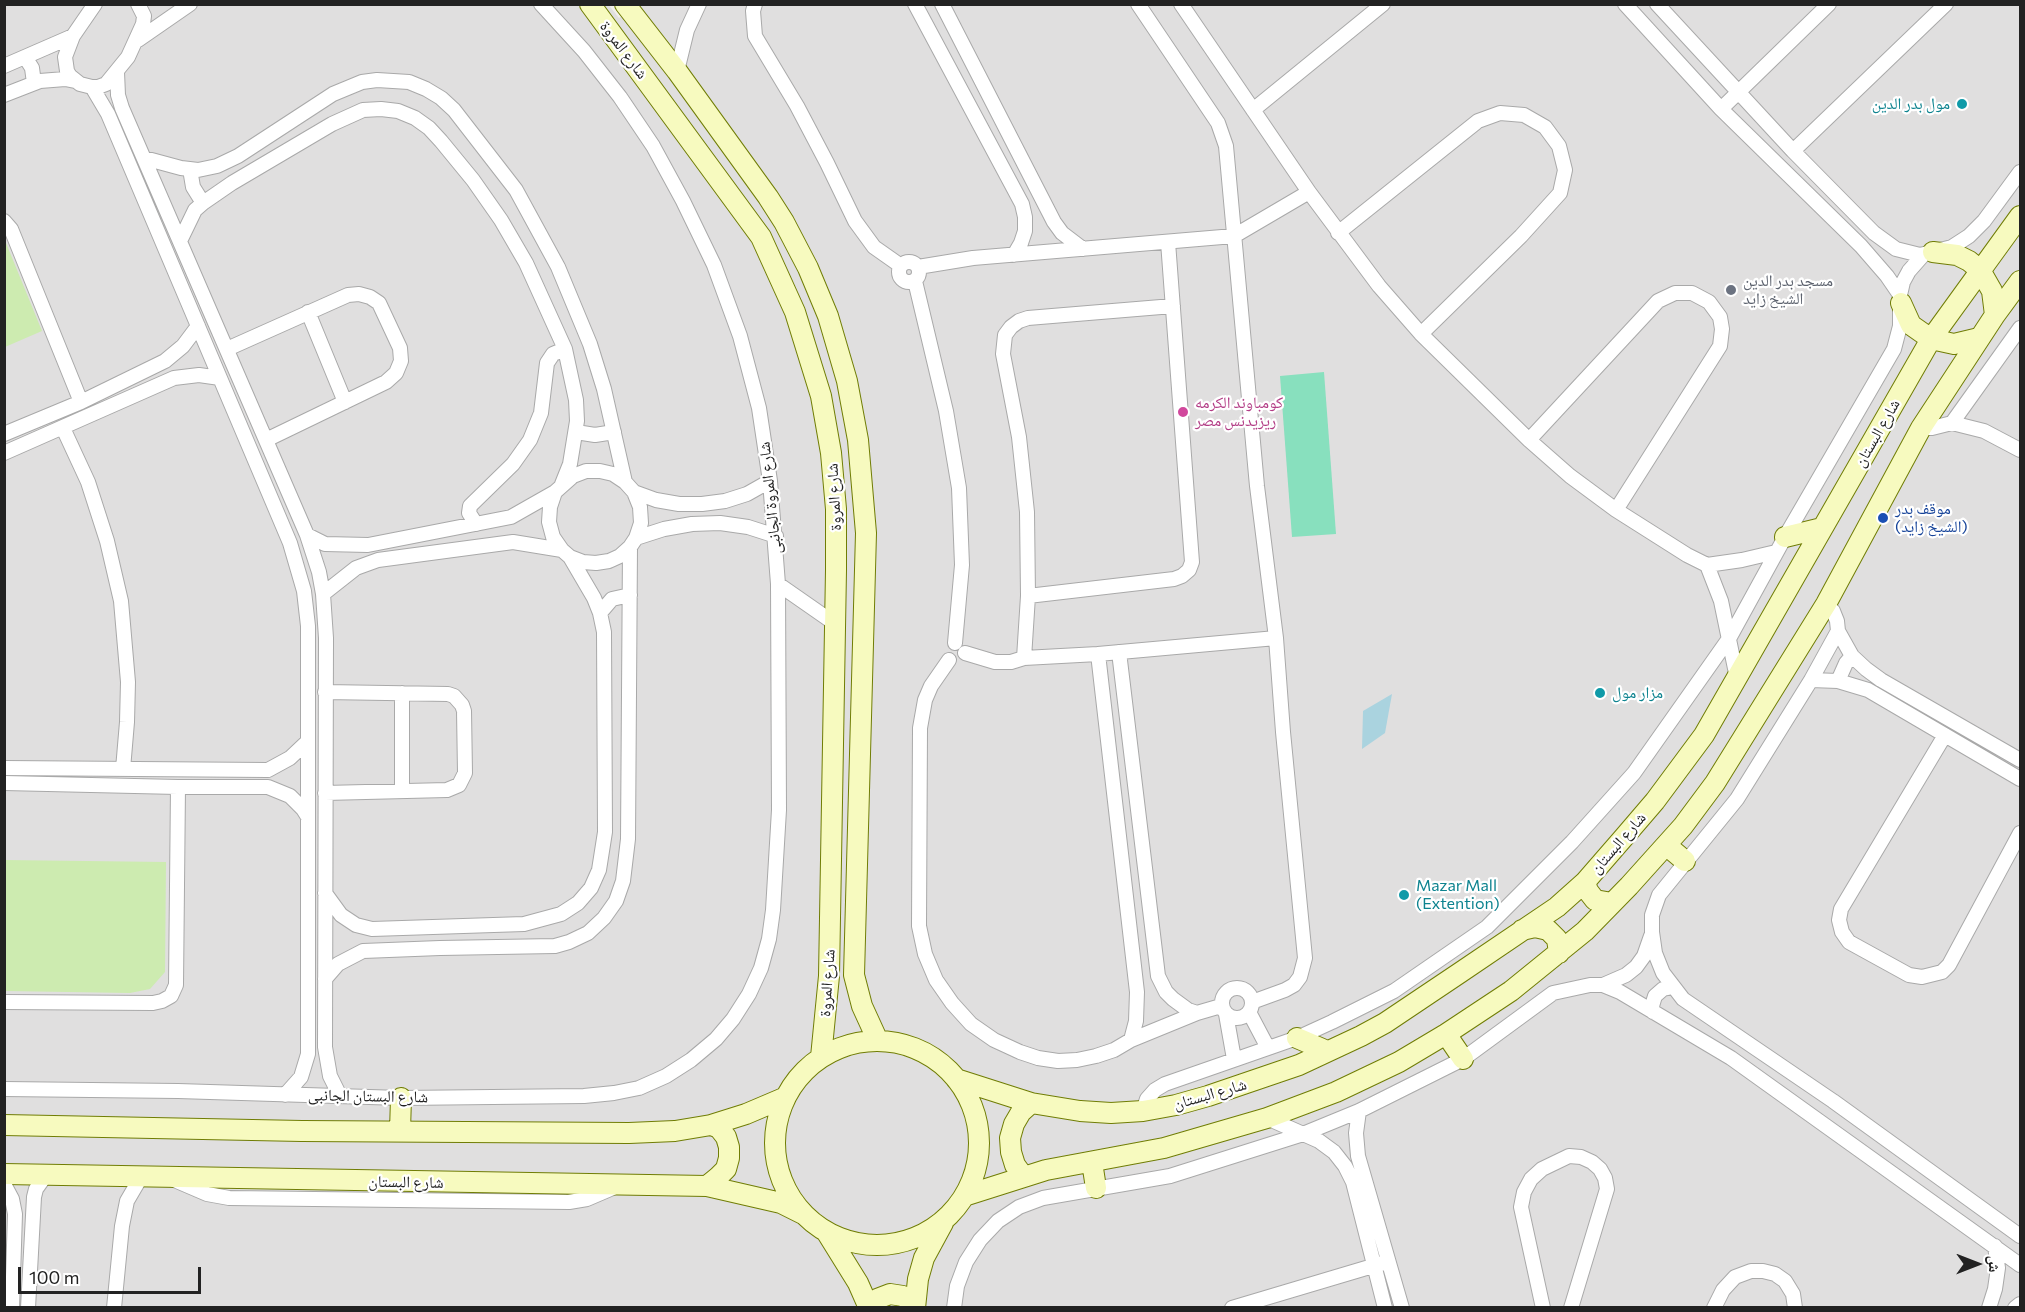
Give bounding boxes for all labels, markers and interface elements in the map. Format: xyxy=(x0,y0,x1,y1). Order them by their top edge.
street label: شارع المروة xyxy=(596,17,652,83)
place label: مول بدر الدين xyxy=(1872,94,1950,114)
marker: مول بدر الدين xyxy=(1955,97,1969,111)
place label: مسجد بدر الدين الشيخ زايد xyxy=(1743,271,1833,309)
marker: مسجد بدر الدين الشيخ زايد xyxy=(1724,283,1738,297)
place label: كومباوند الكرمه ريزيدنس مصر xyxy=(1195,393,1283,431)
street label: شارع البستان xyxy=(1850,396,1904,470)
marker: كومباوند الكرمه ريزيدنس مصر xyxy=(1176,405,1190,419)
street label: شارع المروة الجانبى xyxy=(755,441,785,555)
street label: شارع المروة xyxy=(823,463,845,531)
place label: موقف بدر (الشيخ زايد) xyxy=(1895,499,1968,537)
marker: موقف بدر (الشيخ زايد) xyxy=(1876,511,1890,525)
place label: مزار مول xyxy=(1612,683,1663,703)
marker: مزار مول xyxy=(1593,686,1607,700)
street label: شارع البستان xyxy=(1586,808,1650,878)
place label: Mazar Mall (Extention) xyxy=(1416,876,1500,914)
marker: Mazar Mall (Extention) xyxy=(1397,888,1411,902)
street label: شارع المروة xyxy=(815,949,839,1017)
street label: شارع البستان xyxy=(1171,1074,1249,1114)
street label: شارع البستان الجانبى xyxy=(308,1085,428,1107)
street label: شارع البستان xyxy=(368,1172,444,1192)
north arrow xyxy=(1947,1234,2007,1294)
scale bar xyxy=(21,1255,204,1293)
text: ش xyxy=(1986,1256,2005,1272)
text: 100 m xyxy=(29,1266,79,1288)

